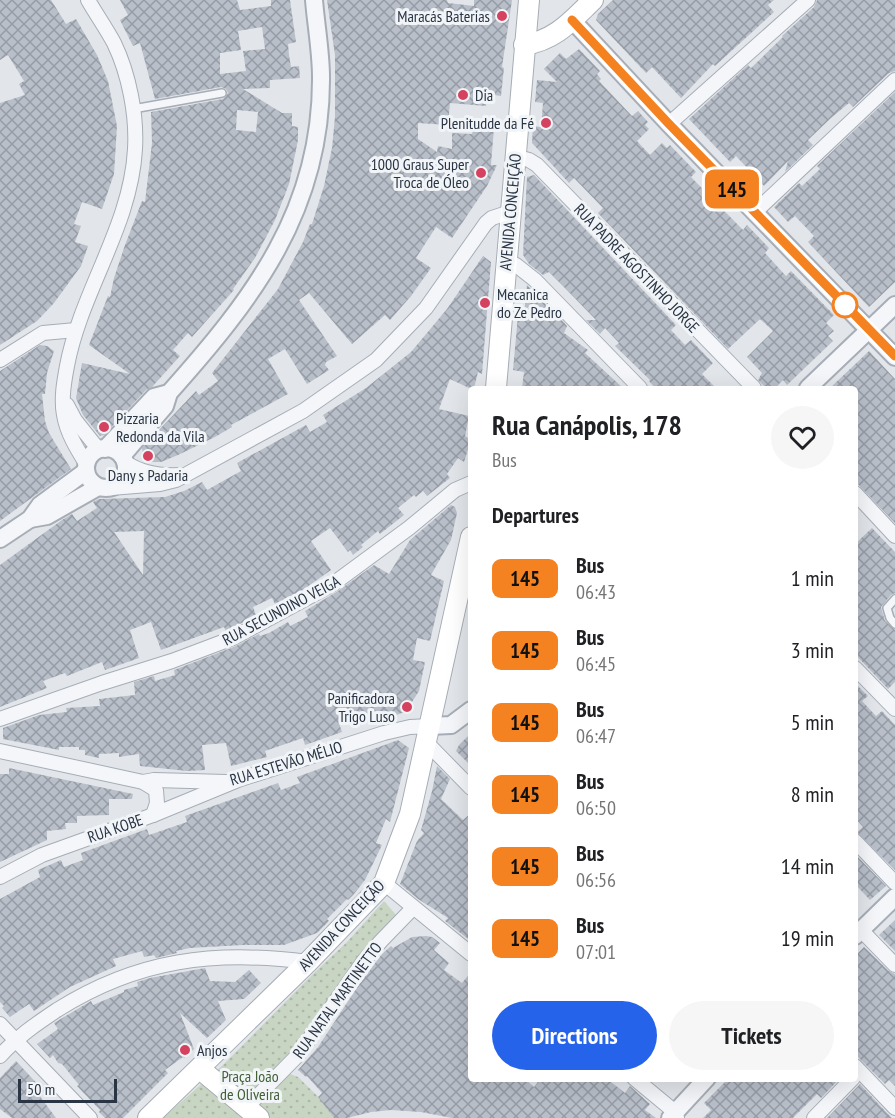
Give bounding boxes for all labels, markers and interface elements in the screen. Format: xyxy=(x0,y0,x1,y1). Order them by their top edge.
place label: Maracás Baterias xyxy=(397,6,490,26)
marker: Maracás Baterias xyxy=(495,9,509,23)
place label: Dia xyxy=(475,85,493,105)
marker: Dia xyxy=(456,88,470,102)
place label: Plenitudde da Fé xyxy=(441,113,534,133)
marker: Plenitudde da Fé xyxy=(539,116,553,130)
street label: AVENIDA CONCEIÇÃO xyxy=(495,152,525,271)
place label: 1000 Graus Super Troca de Óleo xyxy=(371,154,470,192)
marker: 1000 Graus Super Troca de Óleo xyxy=(474,166,488,180)
line badge: 145 xyxy=(698,170,766,208)
text: 145 xyxy=(717,176,747,203)
street label: RUA PADRE AGOSTINHO JORGE xyxy=(570,199,704,337)
place label: Mecanica do Ze Pedro xyxy=(497,284,562,322)
unlabelled marker xyxy=(832,292,858,318)
marker: Mecanica do Ze Pedro xyxy=(478,296,492,310)
text: Rua Canápolis, 178 xyxy=(492,406,682,443)
button: heart xyxy=(771,406,834,469)
place label: Pizzaria Redonda da Vila xyxy=(116,408,205,446)
marker: Pizzaria Redonda da Vila xyxy=(97,420,111,434)
text: Bus xyxy=(492,447,517,473)
marker: Dany s Padaria xyxy=(141,449,155,463)
place label: Dany s Padaria xyxy=(108,465,188,485)
text: Departures xyxy=(492,501,579,529)
text: Bus xyxy=(576,551,604,579)
text: 1 min xyxy=(791,564,834,592)
text: 145 xyxy=(510,565,540,592)
street label: RUA SECUNDINO VEIGA xyxy=(219,570,344,649)
text: 06:43 xyxy=(576,579,616,605)
text: Bus xyxy=(576,623,604,651)
text: 3 min xyxy=(791,636,834,664)
text: 145 xyxy=(510,637,540,664)
text: 06:45 xyxy=(576,651,616,677)
place label: Panificadora Trigo Luso xyxy=(328,688,395,726)
text: Bus xyxy=(576,695,604,723)
marker: Panificadora Trigo Luso xyxy=(400,700,414,714)
text: 5 min xyxy=(791,708,834,736)
text: 145 xyxy=(510,709,540,736)
text: 06:47 xyxy=(576,723,616,749)
street label: RUA ESTEVÃO MÉLIO xyxy=(227,736,345,790)
text: Bus xyxy=(576,767,604,795)
text: 8 min xyxy=(791,780,834,808)
text: 145 xyxy=(510,781,540,808)
text: 06:50 xyxy=(576,795,616,821)
street label: RUA KOBE xyxy=(85,809,145,847)
text: Bus xyxy=(576,839,604,867)
text: 14 min xyxy=(781,852,834,880)
text: 145 xyxy=(510,853,540,880)
text: 06:56 xyxy=(576,867,616,893)
street label: AVENIDA CONCEIÇÃO xyxy=(294,875,388,975)
text: Bus xyxy=(576,911,604,939)
text: 19 min xyxy=(781,924,834,952)
text: 145 xyxy=(510,925,540,952)
street label: RUA NATAL MARTINETTO xyxy=(288,938,386,1062)
text: 07:01 xyxy=(576,939,616,965)
button: Directions xyxy=(492,1001,657,1070)
button: Tickets xyxy=(669,1001,834,1070)
place label: Anjos xyxy=(197,1040,227,1060)
marker: Anjos xyxy=(178,1043,192,1057)
park label: Praça João de Oliveira xyxy=(220,1066,280,1104)
scale bar xyxy=(18,1076,117,1104)
text: 50 m xyxy=(27,1079,55,1099)

